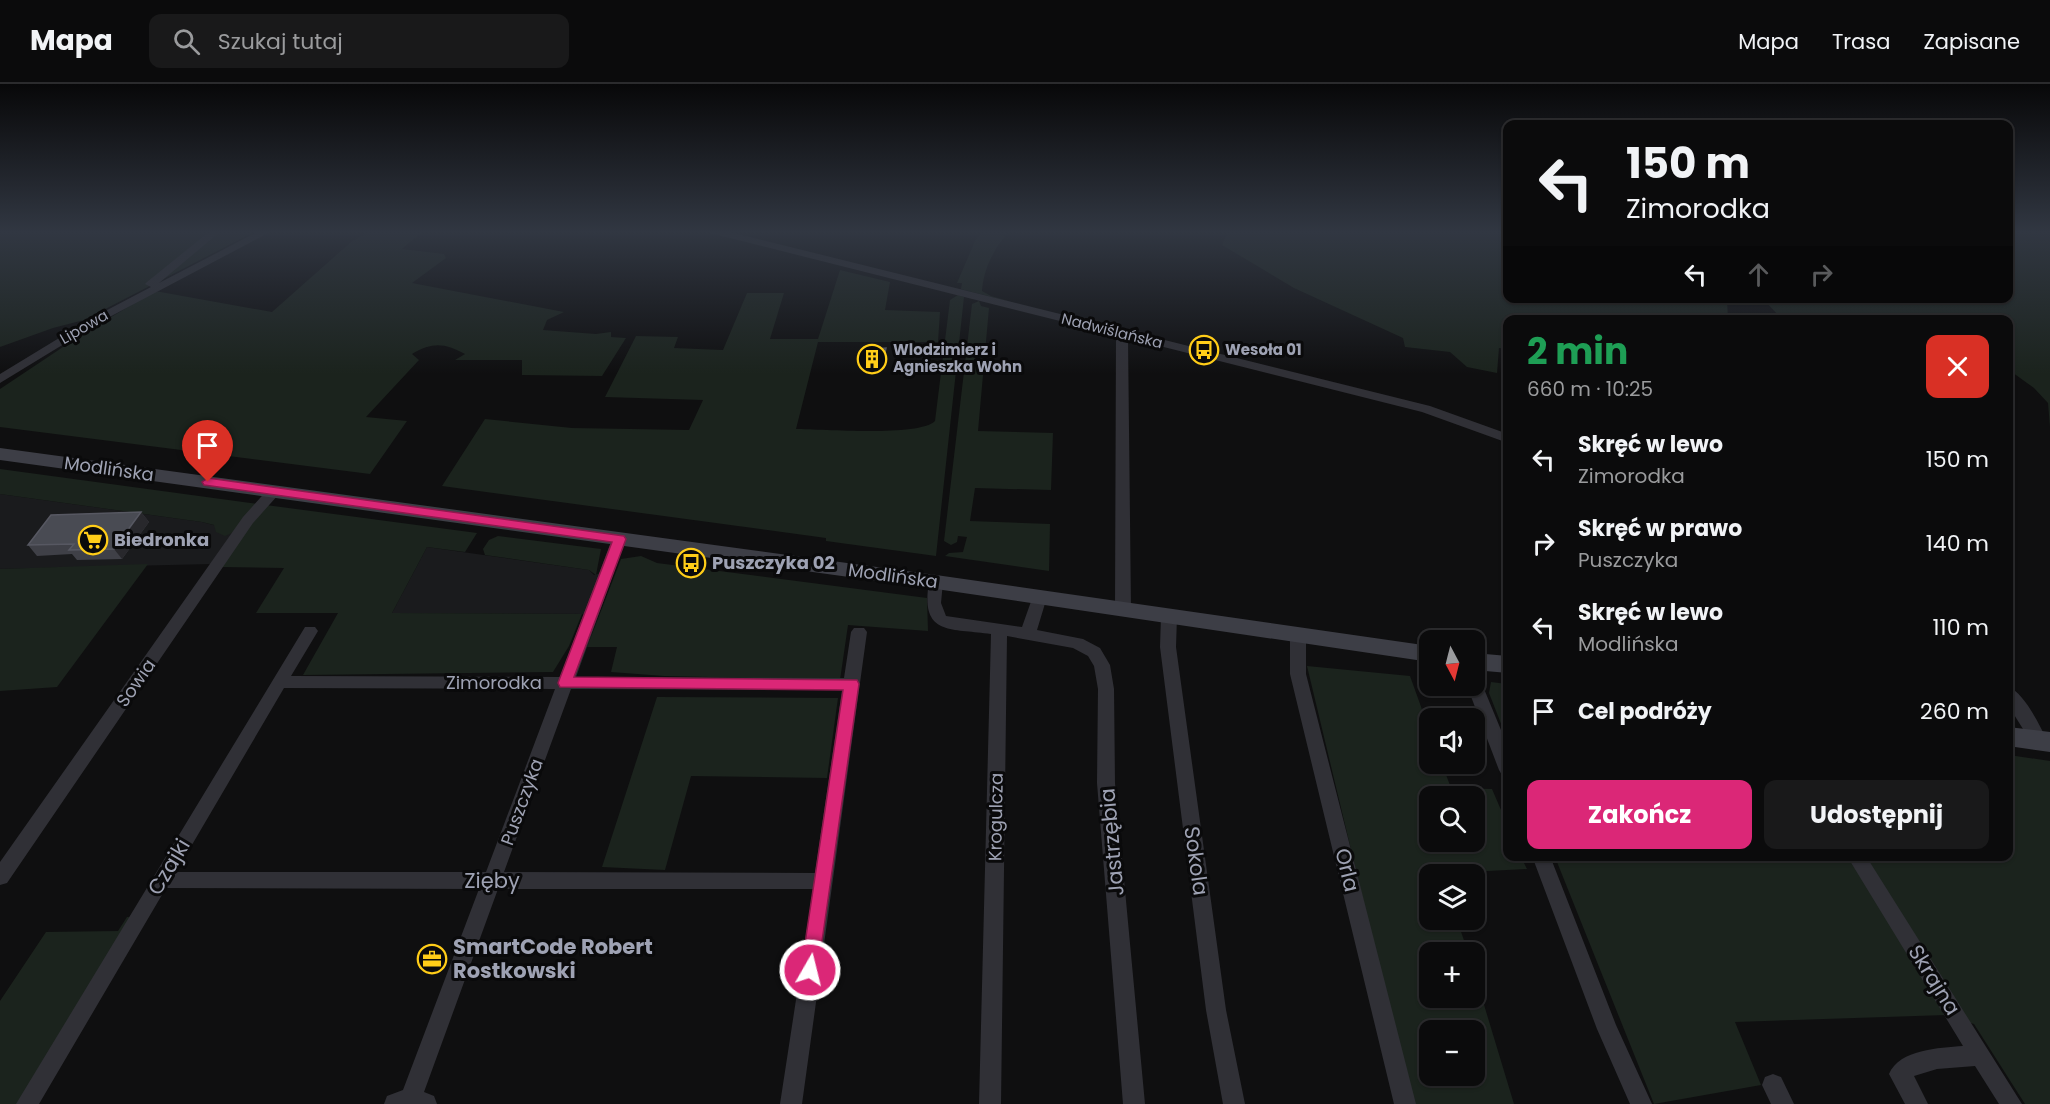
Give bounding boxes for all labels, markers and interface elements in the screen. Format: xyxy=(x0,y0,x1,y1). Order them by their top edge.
search box xyxy=(149,14,569,68)
text: Mapa xyxy=(30,21,113,60)
icon: search xyxy=(170,25,203,58)
text: Szukaj tutaj xyxy=(218,26,343,57)
text: Mapa xyxy=(1738,27,1799,56)
text: Trasa xyxy=(1832,27,1890,56)
text: Zapisane xyxy=(1923,27,2020,56)
text: 150 m xyxy=(1626,134,1750,193)
icon: left xyxy=(1527,144,1605,222)
text: Zimorodka xyxy=(1626,190,1770,227)
icon: left xyxy=(1679,258,1712,291)
icon: ahead xyxy=(1742,258,1775,291)
icon: right xyxy=(1805,258,1838,291)
street label: Lipowa xyxy=(56,304,112,349)
street label: Nadwiślańska xyxy=(1059,308,1165,353)
text: 2 min xyxy=(1527,326,1628,377)
bus stop icon: Wesoła 01 xyxy=(1188,334,1220,366)
button: close xyxy=(1926,335,1989,398)
place label: Wlodzimierz i Agnieszka Wohn xyxy=(893,339,1022,377)
place label: Wesoła 01 xyxy=(1225,339,1302,360)
building icon: Wlodzimierz i Agnieszka Wohn xyxy=(856,343,888,375)
text: 660 m · 10:25 xyxy=(1527,375,1653,403)
pin xyxy=(182,420,233,482)
icon: arrive xyxy=(191,429,224,462)
text: Skręć w lewo xyxy=(1578,429,1723,460)
icon: left xyxy=(1527,443,1560,476)
text: 150 m xyxy=(1926,444,1989,475)
street label: Modlińska xyxy=(63,450,156,487)
text: Zimorodka xyxy=(1578,462,1685,490)
text: Skręć w prawo xyxy=(1578,513,1742,544)
supermarket icon: Biedronka xyxy=(77,524,109,556)
place label: Biedronka xyxy=(114,527,209,552)
icon: right xyxy=(1527,527,1560,560)
text: 140 m xyxy=(1926,528,1989,559)
text: Puszczyka xyxy=(1578,546,1678,574)
bus stop icon: Puszczyka 02 xyxy=(675,547,707,579)
place label: Puszczyka 02 xyxy=(712,550,835,575)
street label: Modlińska xyxy=(847,557,940,594)
text: Skręć w lewo xyxy=(1578,597,1723,628)
icon: left xyxy=(1527,611,1560,644)
text: 110 m xyxy=(1933,612,1989,643)
north arrow xyxy=(1419,630,1485,696)
map controls xyxy=(1419,630,1485,1086)
text: Modlińska xyxy=(1578,630,1678,658)
street label: Sowia xyxy=(110,654,161,712)
street label: Zimorodka xyxy=(446,670,542,695)
icon: arrive xyxy=(1527,695,1560,728)
text: Cel podróży xyxy=(1578,696,1712,727)
text: 260 m xyxy=(1920,696,1989,727)
button: sound xyxy=(1419,708,1485,774)
street label: Puszczyka xyxy=(494,755,549,848)
street label: Krogulcza xyxy=(982,773,1009,861)
button: Zakończ xyxy=(1527,780,1752,849)
button: Udostępnij xyxy=(1764,780,1989,849)
button: search xyxy=(1419,786,1485,852)
street label: Jastrzębia xyxy=(1092,787,1131,897)
street label: Sokola xyxy=(1177,825,1216,897)
street label: Czajki xyxy=(140,833,197,900)
street label: Orla xyxy=(1328,845,1367,895)
button: layers xyxy=(1419,864,1485,930)
street label: Zięby xyxy=(464,866,520,895)
place label: SmartCode Robert Rostkowski xyxy=(453,932,653,985)
position arrow xyxy=(778,938,842,1002)
street label: Skrajna xyxy=(1901,939,1967,1020)
button: + xyxy=(1419,942,1485,1008)
office icon: SmartCode Robert Rostkowski xyxy=(416,943,448,975)
button: − xyxy=(1419,1020,1485,1086)

